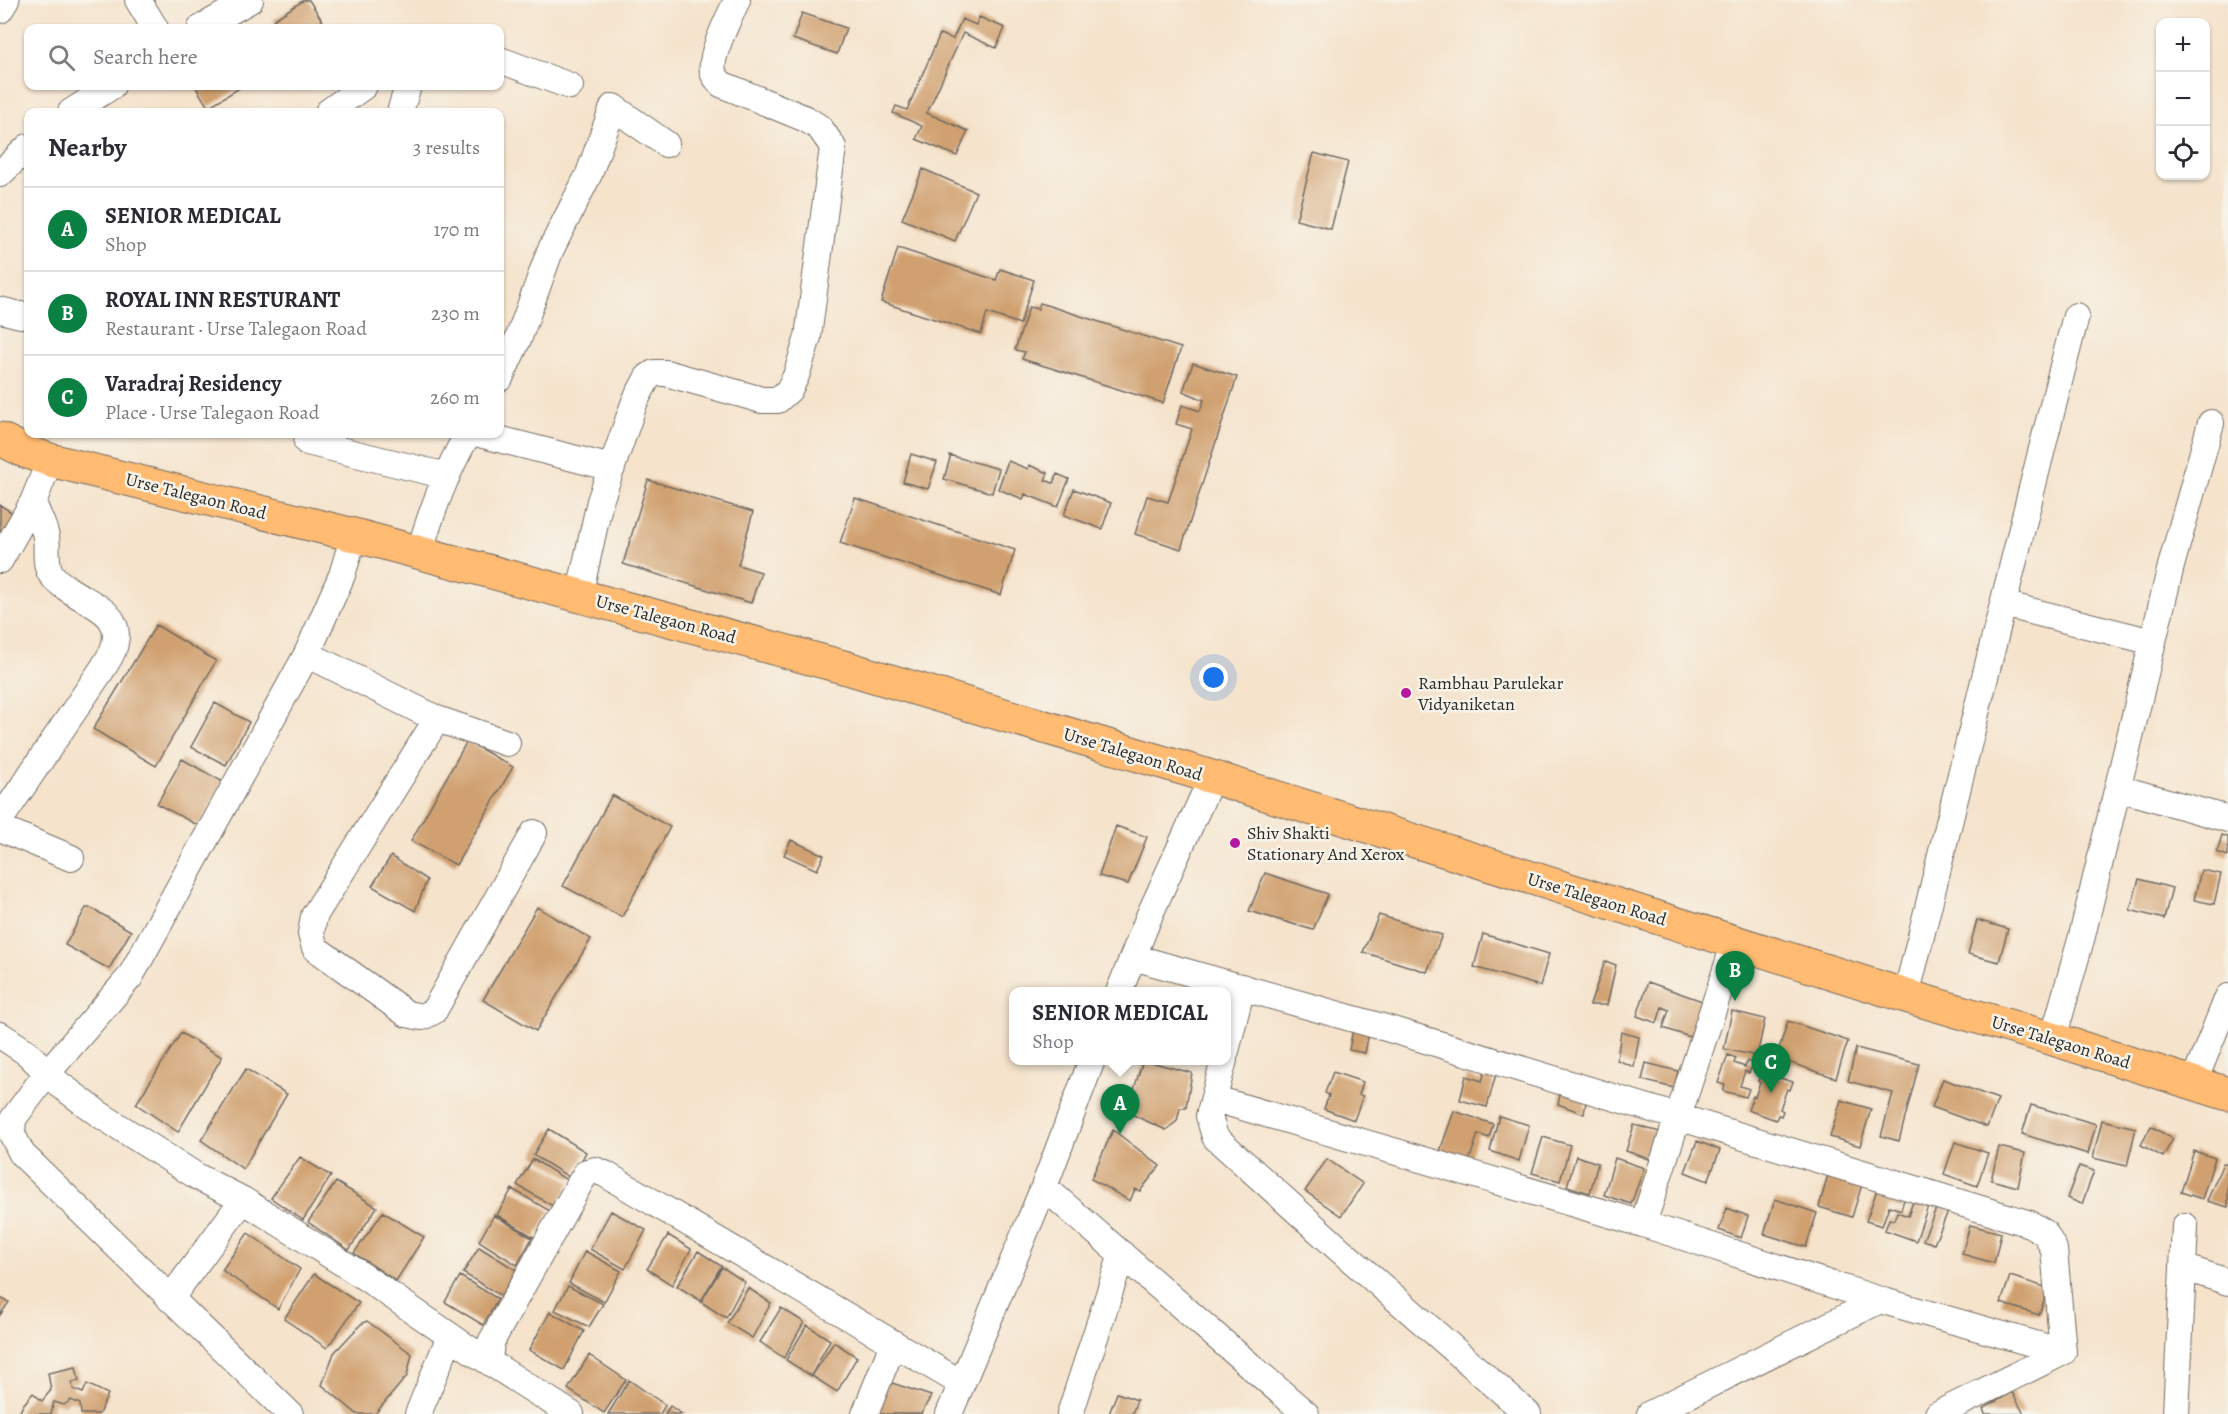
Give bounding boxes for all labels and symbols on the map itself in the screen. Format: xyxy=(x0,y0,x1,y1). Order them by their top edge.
street label: Urse Talegaon Road xyxy=(123,467,269,525)
street label: Urse Talegaon Road xyxy=(593,589,739,649)
your location xyxy=(1199,663,1228,692)
place label: Rambhau Parulekar Vidyaniketan xyxy=(1417,671,1563,716)
marker: Rambhau Parulekar Vidyaniketan xyxy=(1399,686,1413,700)
street label: Urse Talegaon Road xyxy=(1060,721,1206,787)
place label: Shiv Shakti Stationary And Xerox xyxy=(1247,821,1405,866)
marker: Shiv Shakti Stationary And Xerox xyxy=(1228,836,1242,850)
street label: Urse Talegaon Road xyxy=(1524,866,1670,932)
pin: B xyxy=(1716,952,1754,1001)
street label: Urse Talegaon Road xyxy=(1988,1009,2134,1075)
pin: C xyxy=(1752,1044,1790,1093)
pin: A xyxy=(1100,1084,1140,1134)

